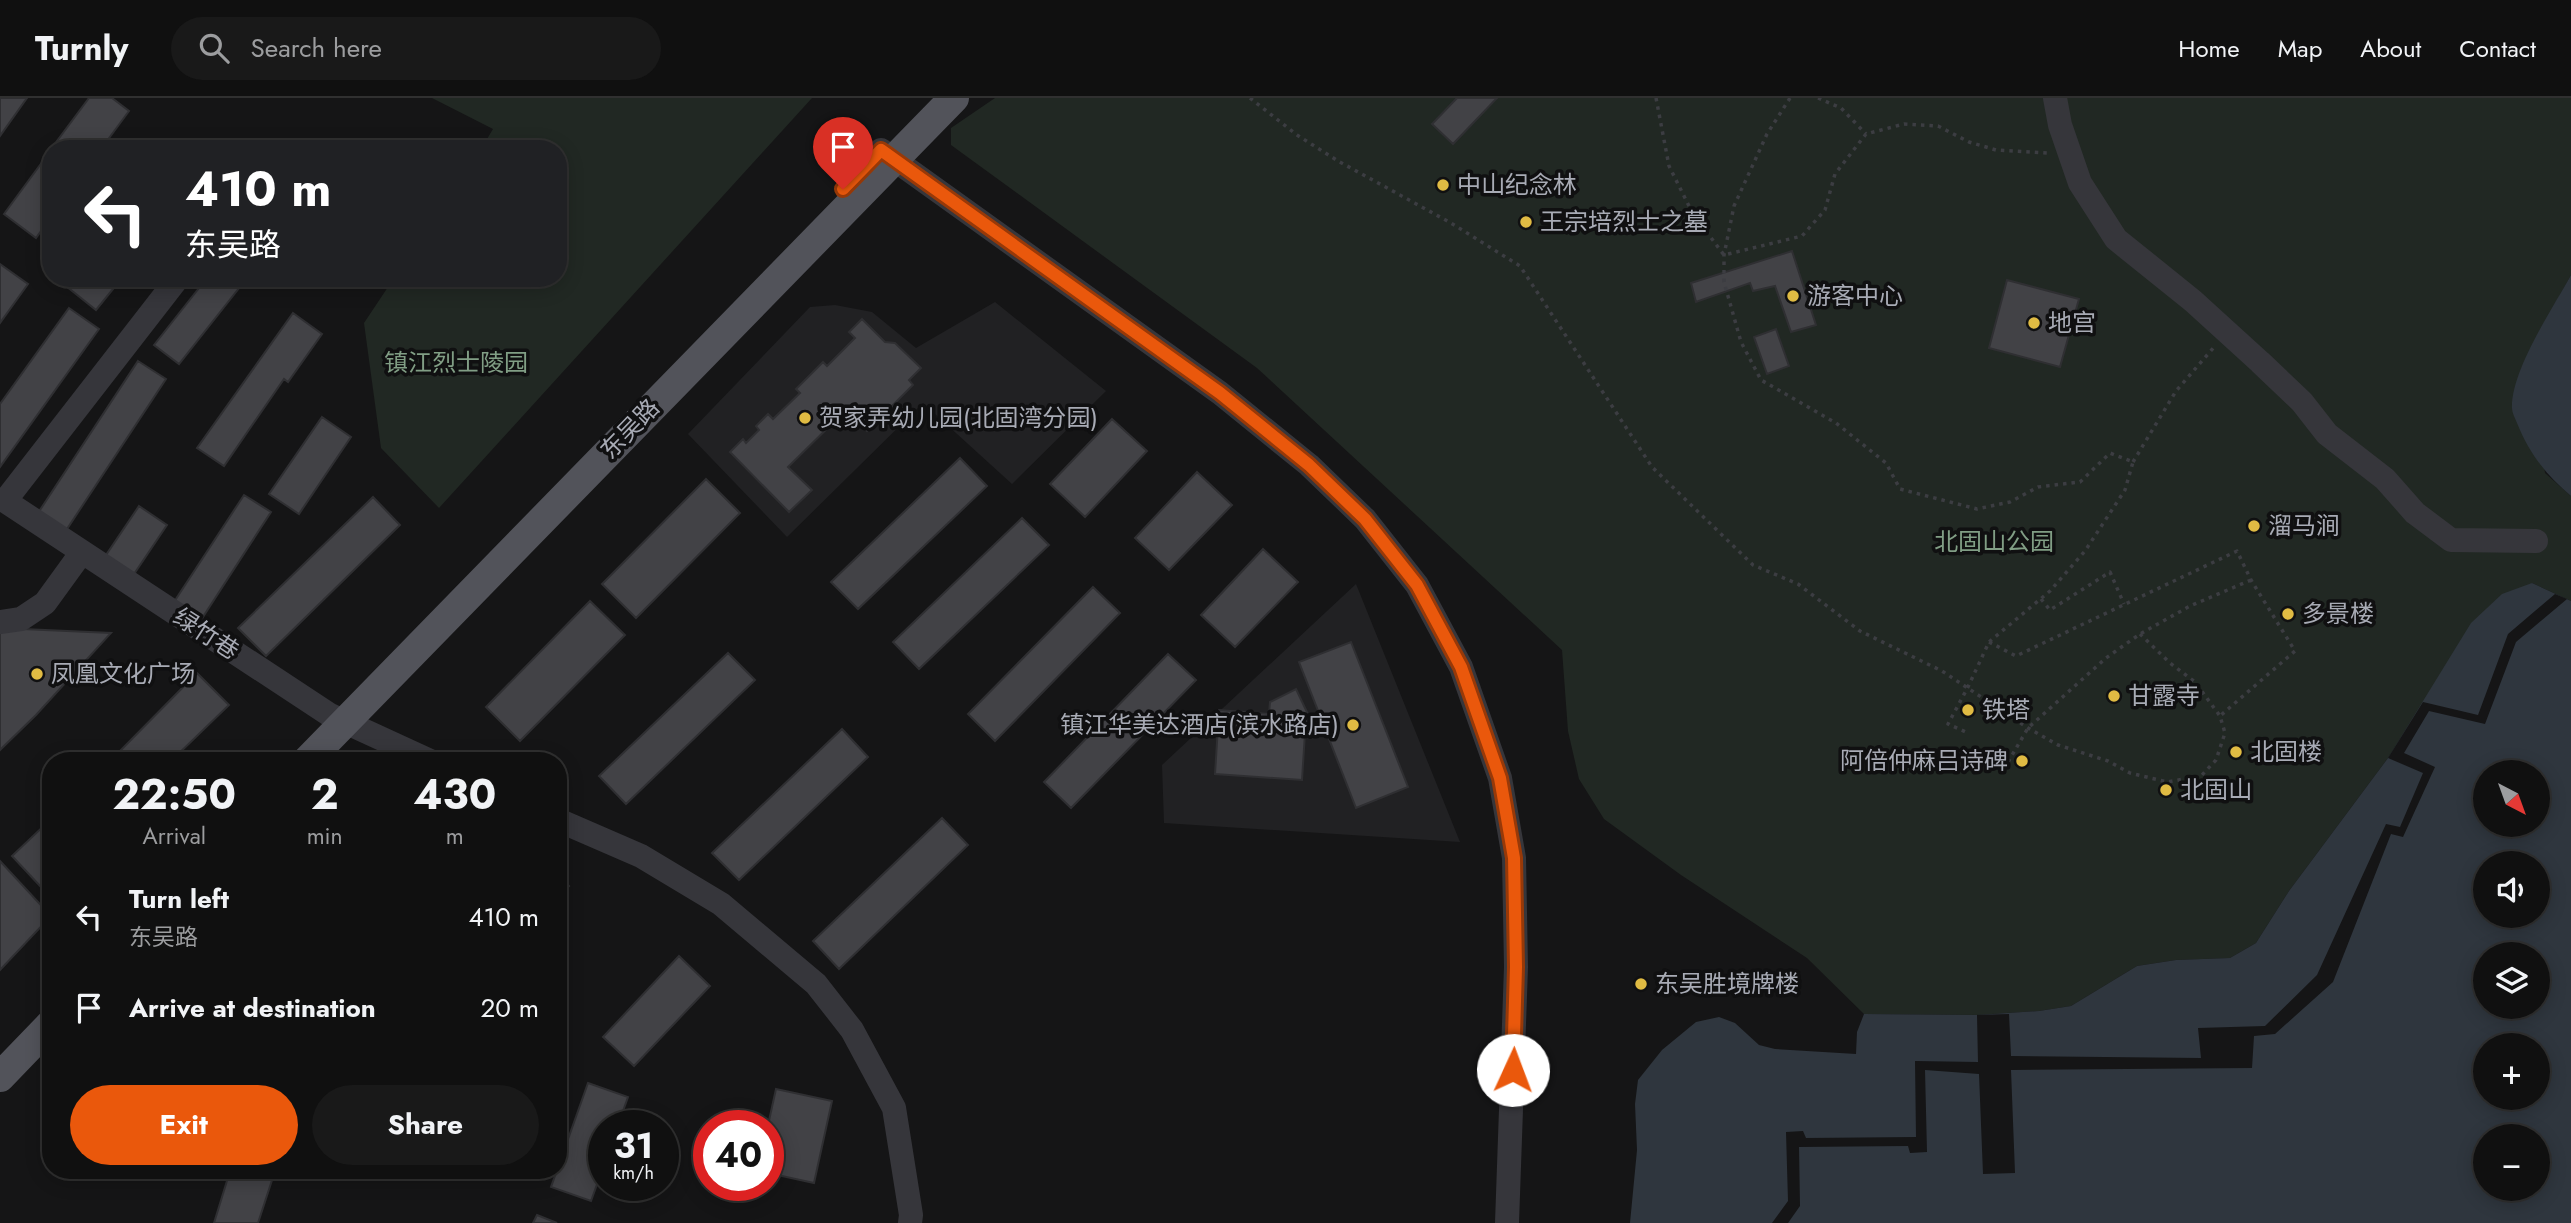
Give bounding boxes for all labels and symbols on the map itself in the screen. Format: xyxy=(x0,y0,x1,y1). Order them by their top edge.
pin xyxy=(813,117,873,189)
place label: 中山纪念林 xyxy=(1457,167,1577,202)
marker: 中山纪念林 xyxy=(1435,177,1451,193)
place label: 王宗培烈士之墓 xyxy=(1540,204,1708,239)
marker: 王宗培烈士之墓 xyxy=(1518,214,1534,230)
place label: 游客中心 xyxy=(1807,278,1903,313)
marker: 游客中心 xyxy=(1785,288,1801,304)
place label: 地宫 xyxy=(2048,305,2096,340)
marker: 地宫 xyxy=(2026,315,2042,331)
park label: 镇江烈士陵园 xyxy=(384,345,528,380)
street label: 东吴路 xyxy=(592,391,667,467)
place label: 贺家弄幼儿园(北固湾分园) xyxy=(819,400,1098,435)
marker: 贺家弄幼儿园(北固湾分园) xyxy=(797,410,813,426)
place label: 溜马涧 xyxy=(2268,508,2340,543)
marker: 溜马涧 xyxy=(2246,518,2262,534)
park label: 北固山公园 xyxy=(1934,524,2054,559)
place label: 多景楼 xyxy=(2302,596,2374,631)
street label: 绿竹巷 xyxy=(167,599,246,668)
marker: 多景楼 xyxy=(2280,606,2296,622)
place label: 凤凰文化广场 xyxy=(51,656,195,691)
marker: 凤凰文化广场 xyxy=(29,666,45,682)
place label: 甘露寺 xyxy=(2128,678,2200,713)
marker: 甘露寺 xyxy=(2106,688,2122,704)
place label: 铁塔 xyxy=(1982,692,2030,727)
marker: 铁塔 xyxy=(1960,702,1976,718)
place label: 镇江华美达酒店(滨水路店) xyxy=(1060,707,1339,742)
marker: 镇江华美达酒店(滨水路店) xyxy=(1345,717,1361,733)
place label: 北固楼 xyxy=(2250,734,2322,769)
place label: 阿倍仲麻吕诗碑 xyxy=(1840,743,2008,778)
marker: 北固楼 xyxy=(2228,744,2244,760)
marker: 阿倍仲麻吕诗碑 xyxy=(2014,753,2030,769)
north arrow xyxy=(2473,760,2550,836)
place label: 北固山 xyxy=(2180,772,2252,807)
marker: 北固山 xyxy=(2158,782,2174,798)
place label: 东吴胜境牌楼 xyxy=(1655,966,1799,1001)
marker: 东吴胜境牌楼 xyxy=(1633,976,1649,992)
position arrow xyxy=(1476,1033,1550,1107)
speed limit sign: 40 xyxy=(693,1110,784,1201)

